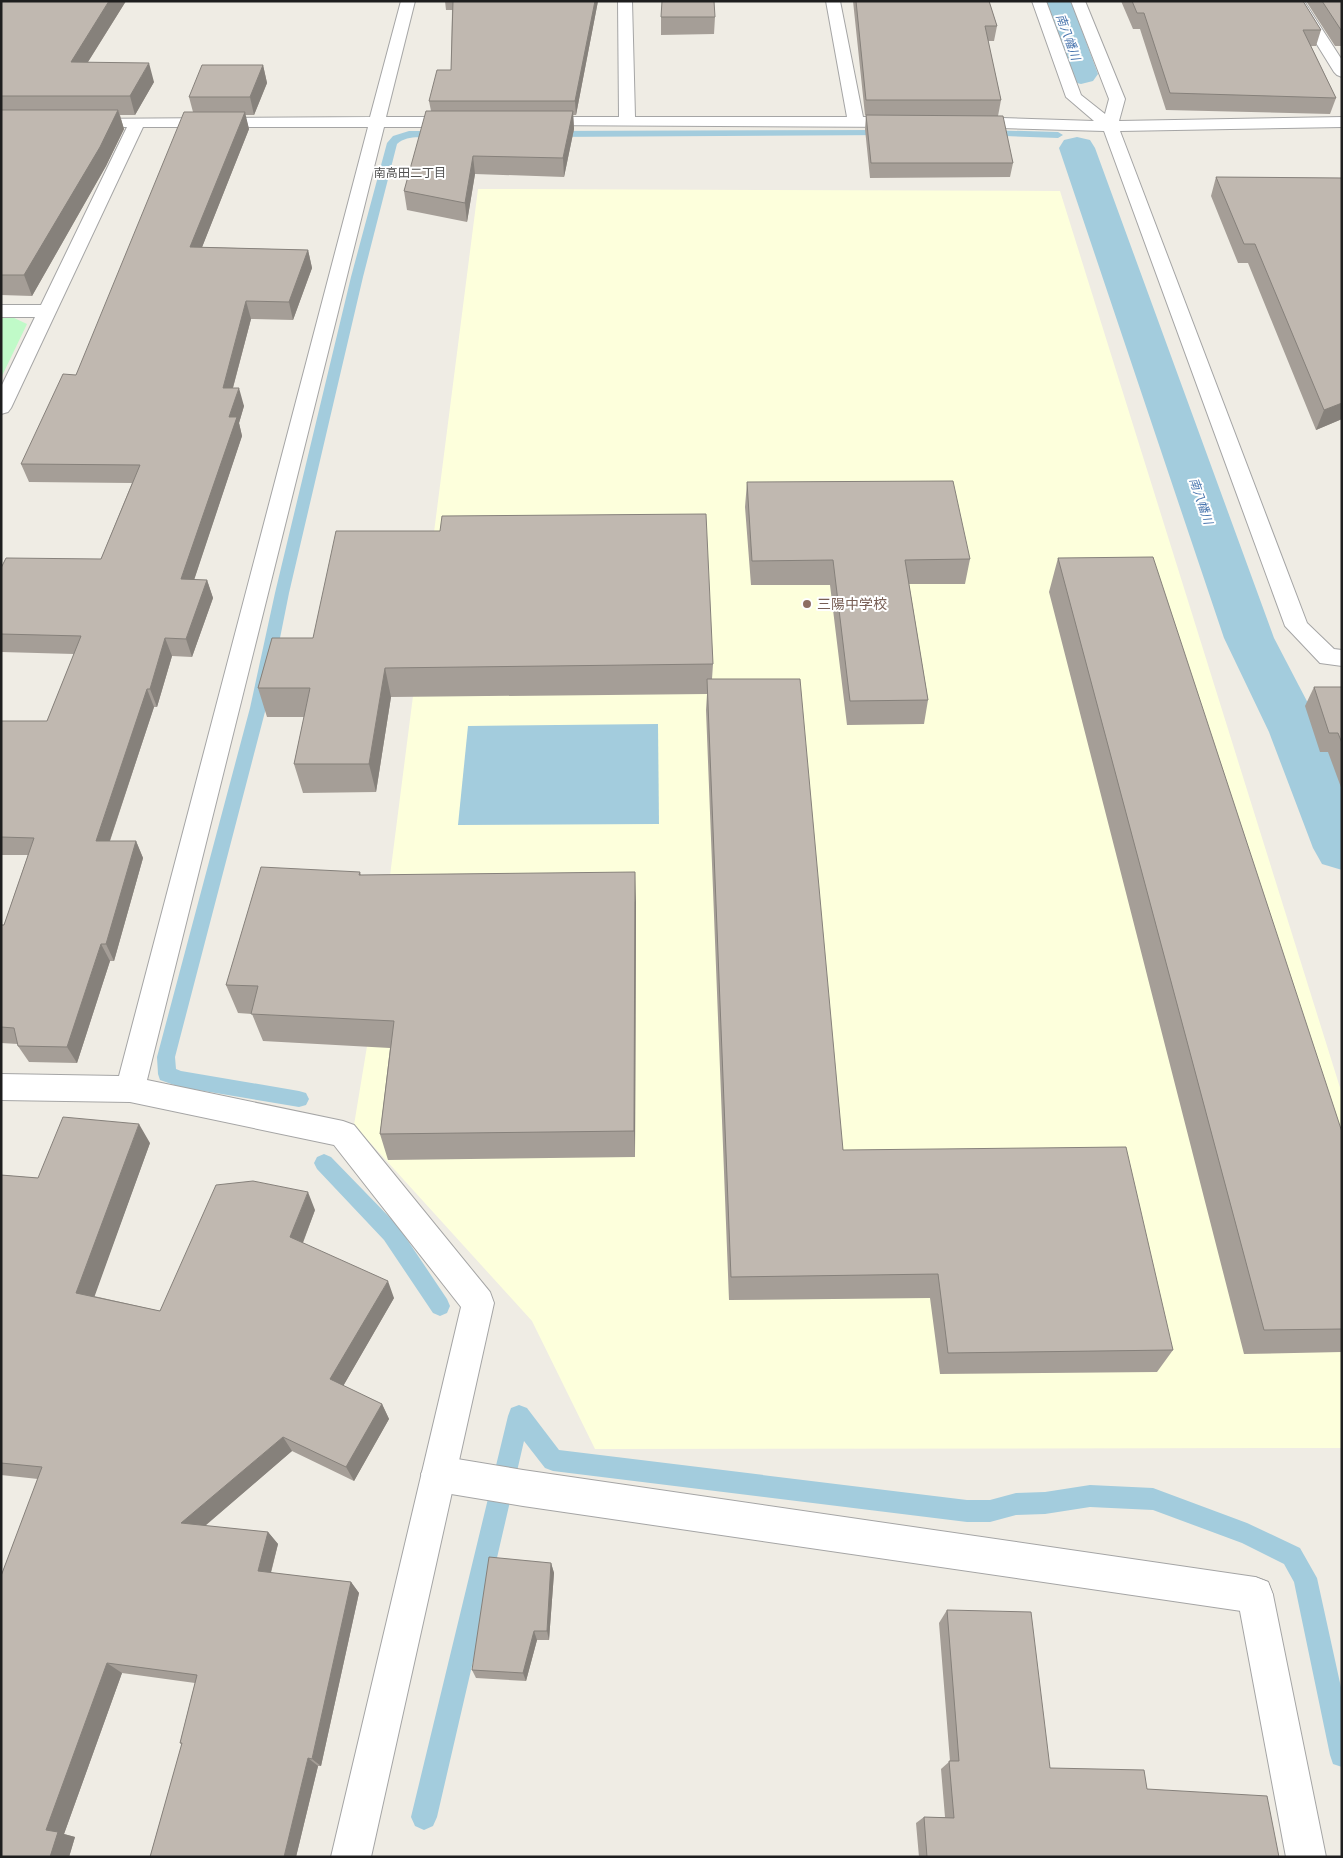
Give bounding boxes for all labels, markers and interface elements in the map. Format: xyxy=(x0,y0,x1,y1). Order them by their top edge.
water label: 南八幡川 xyxy=(1051,12,1084,65)
district label: 南高田二丁目 xyxy=(374,165,446,182)
water label: 南八幡川 xyxy=(1185,476,1217,529)
place label: 三陽中学校 xyxy=(817,595,887,615)
marker: 三陽中学校 xyxy=(801,598,813,610)

